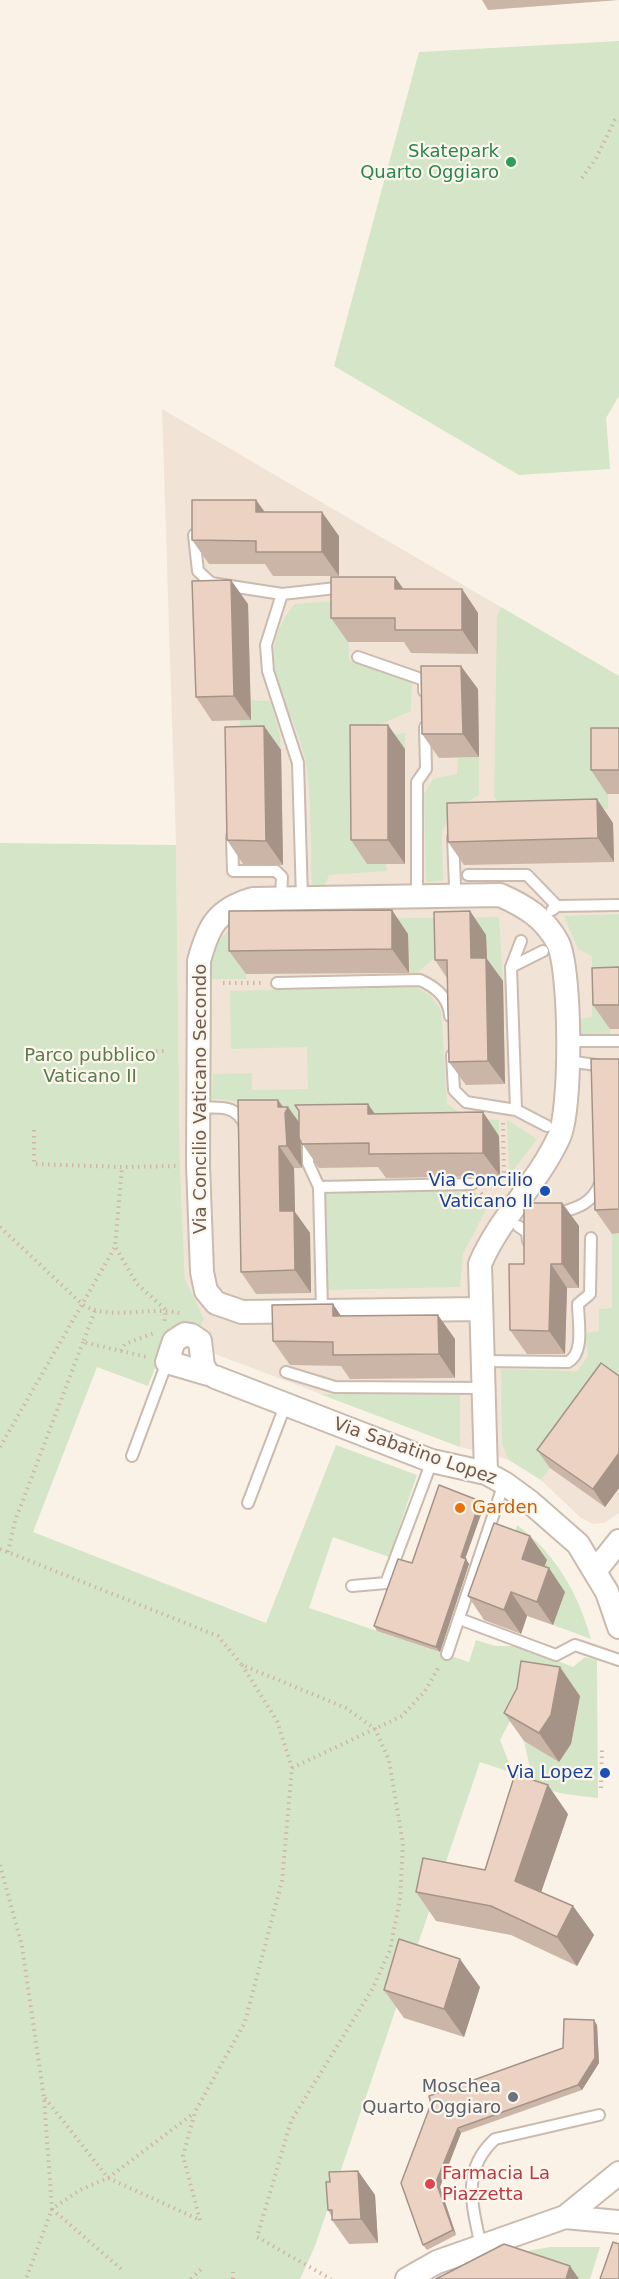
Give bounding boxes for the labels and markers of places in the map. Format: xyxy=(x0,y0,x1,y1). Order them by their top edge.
place label: Skatepark Quarto Oggiaro xyxy=(360,141,499,184)
marker: Skatepark Quarto Oggiaro xyxy=(504,155,518,169)
place label: Via Concilio Vaticano II xyxy=(428,1170,533,1212)
marker: Via Concilio Vaticano II xyxy=(538,1184,552,1198)
place label: Garden xyxy=(472,1497,538,1519)
marker: Garden xyxy=(453,1501,467,1515)
place label: Via Lopez xyxy=(507,1762,593,1784)
marker: Via Lopez xyxy=(598,1766,612,1780)
place label: Moschea Quarto Oggiaro xyxy=(362,2076,501,2118)
marker: Moschea Quarto Oggiaro xyxy=(506,2090,520,2104)
place label: Farmacia La Piazzetta xyxy=(442,2163,550,2206)
marker: Farmacia La Piazzetta xyxy=(423,2177,437,2191)

